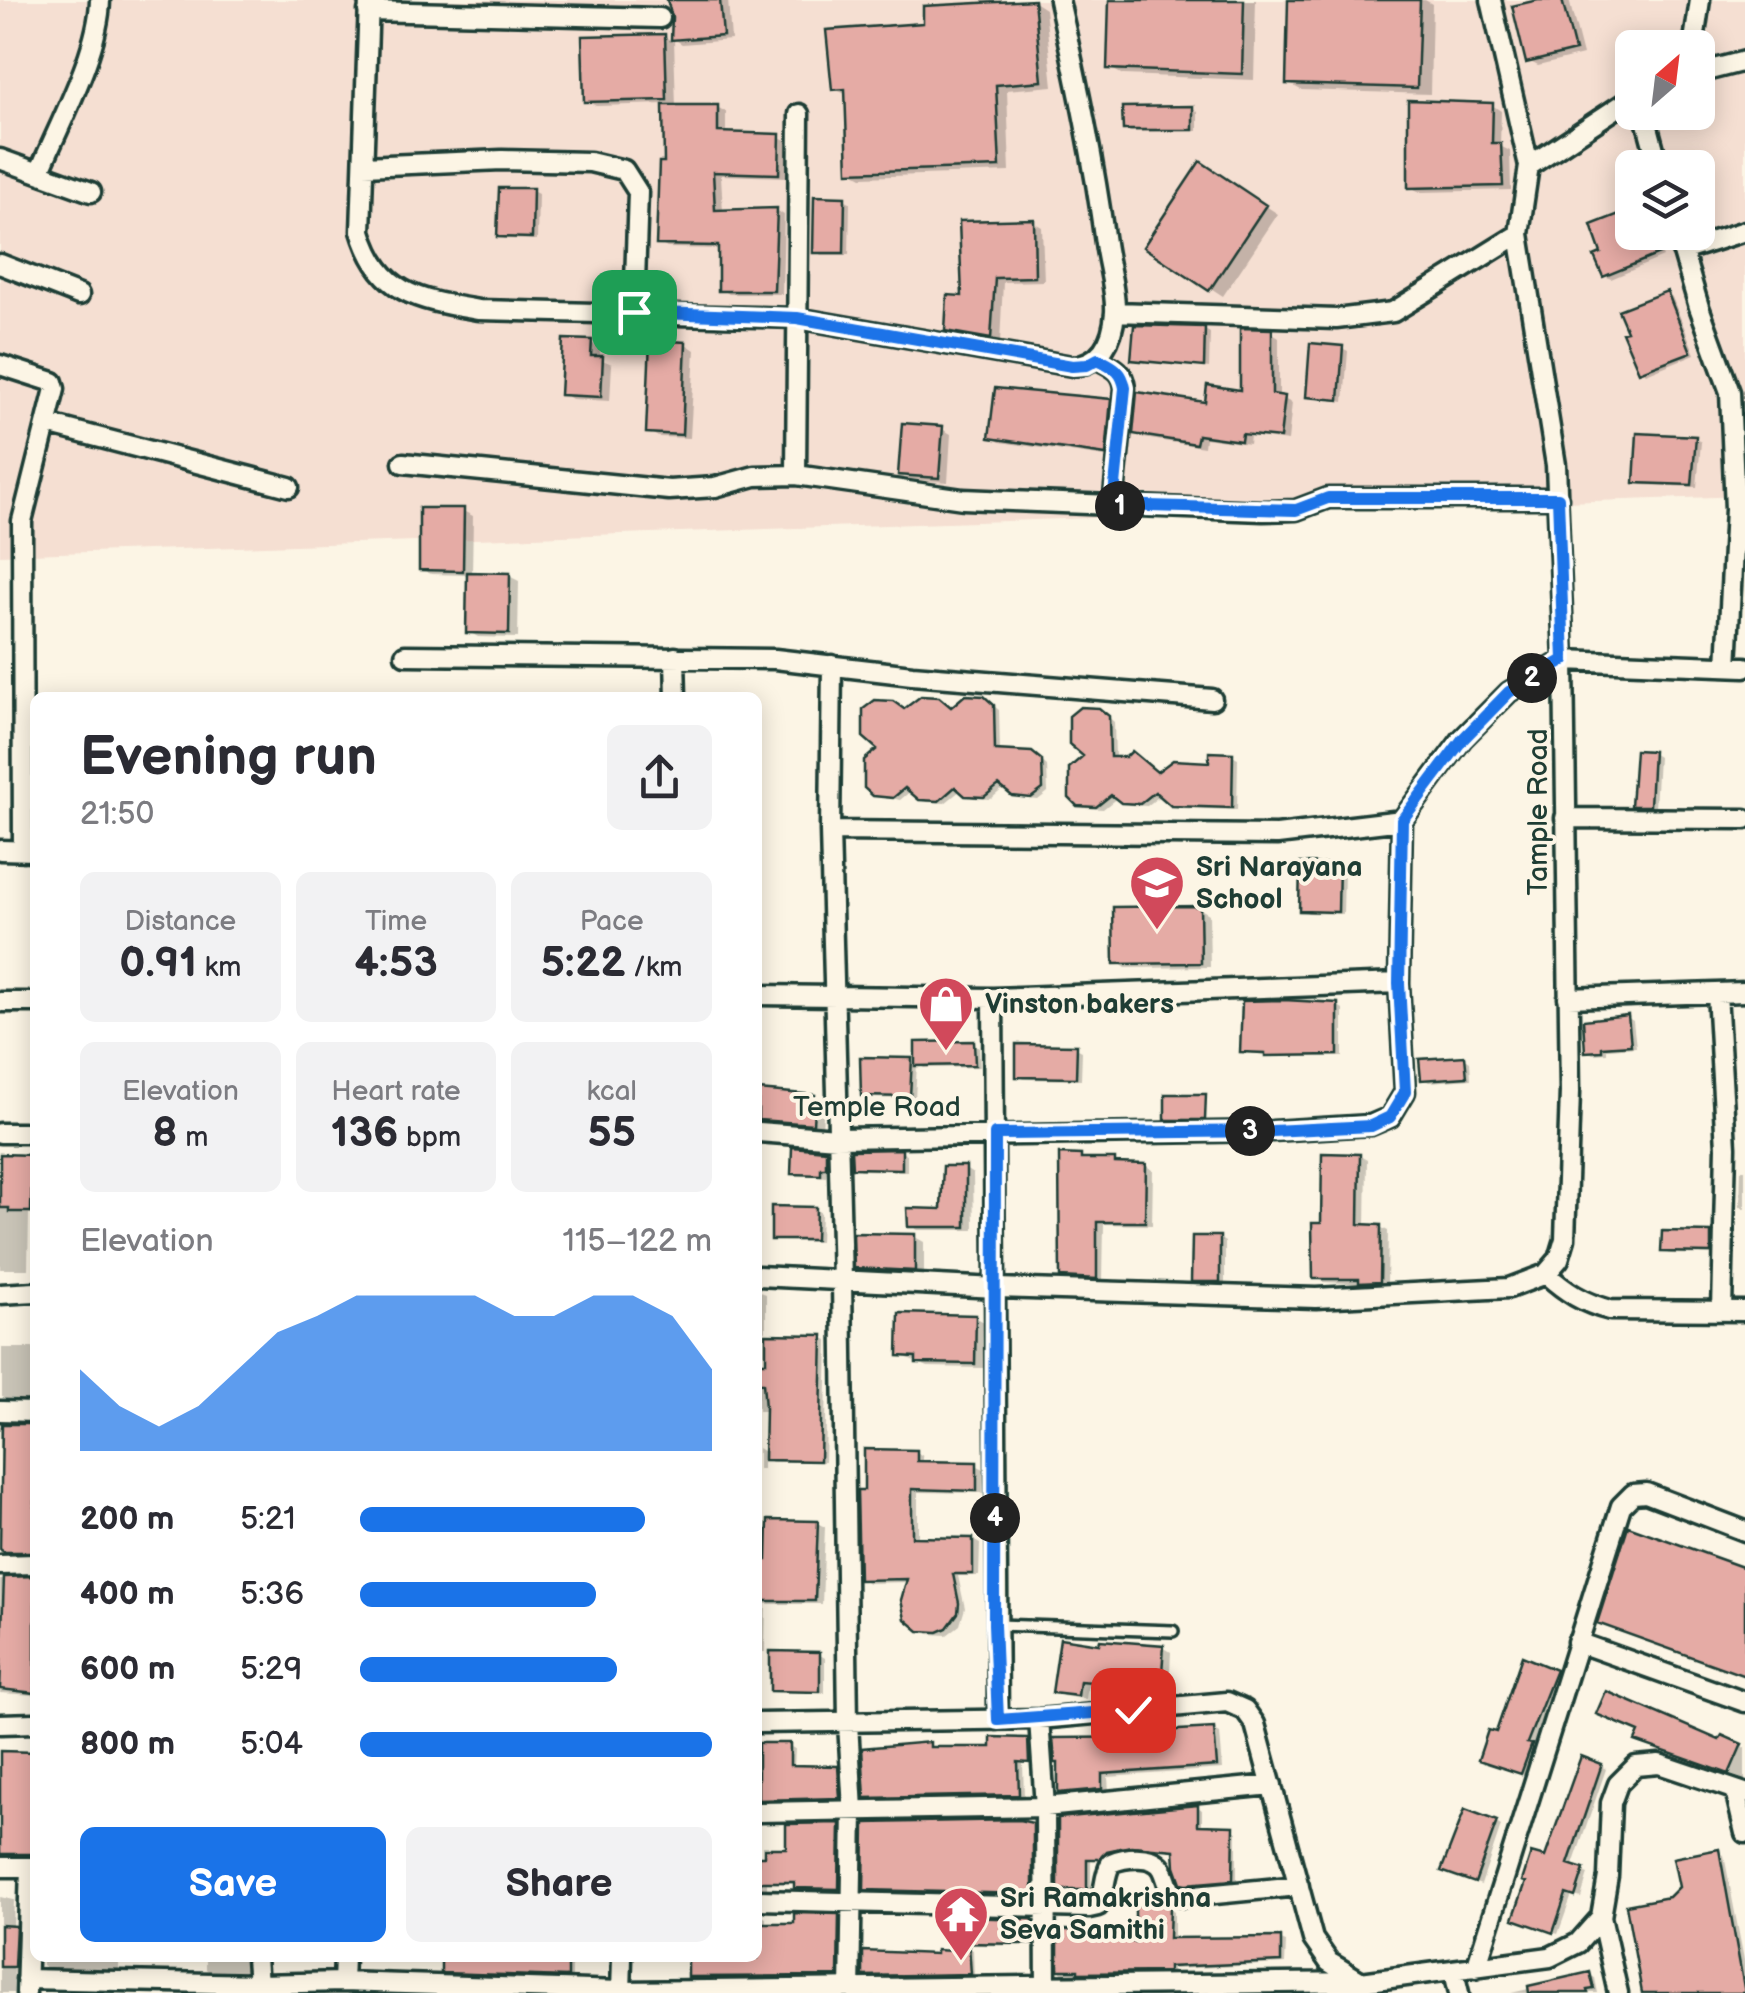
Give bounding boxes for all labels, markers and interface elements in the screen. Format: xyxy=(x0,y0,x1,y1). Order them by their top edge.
north arrow xyxy=(1615,30,1715,130)
map controls xyxy=(1615,30,1715,250)
button: layers xyxy=(1615,150,1715,250)
pin xyxy=(592,270,677,355)
icon: arrive xyxy=(607,285,662,340)
pin: 1 xyxy=(1095,481,1145,531)
text: 1 xyxy=(1114,489,1126,522)
pin: 2 xyxy=(1507,653,1557,703)
text: 2 xyxy=(1524,661,1540,694)
text: Evening run xyxy=(80,724,377,791)
button: share xyxy=(607,725,712,830)
street label: Tample Road xyxy=(1522,728,1555,896)
text: 21:50 xyxy=(80,795,154,834)
place label: Sri Narayana School xyxy=(1196,851,1363,916)
school or university icon: Sri Narayana School xyxy=(1127,853,1187,932)
text: Distance xyxy=(124,905,236,938)
text: Time xyxy=(365,905,427,938)
text: Pace xyxy=(580,905,644,938)
text: 0.91 xyxy=(119,938,197,989)
text: 4:53 xyxy=(354,938,438,989)
text: 5:22 xyxy=(541,938,625,989)
text: km xyxy=(197,951,241,984)
text: /km xyxy=(625,951,683,984)
shop icon: Vinston bakers xyxy=(916,974,976,1053)
place label: Vinston bakers xyxy=(985,988,1174,1021)
text: Elevation xyxy=(122,1075,239,1108)
text: Heart rate xyxy=(331,1075,461,1108)
text: kcal xyxy=(587,1075,637,1108)
street label: Temple Road xyxy=(793,1091,961,1124)
pin: 3 xyxy=(1225,1106,1275,1156)
text: 8 xyxy=(152,1108,178,1159)
text: 136 xyxy=(331,1108,398,1159)
text: 55 xyxy=(587,1108,636,1159)
text: 3 xyxy=(1242,1114,1258,1147)
text: m xyxy=(178,1121,208,1154)
text: bpm xyxy=(398,1121,461,1154)
text: Elevation xyxy=(80,1222,213,1261)
text: 115–122 m xyxy=(563,1222,712,1261)
pin: 4 xyxy=(970,1493,1020,1543)
text: 200 m xyxy=(80,1500,174,1539)
text: 5:21 xyxy=(240,1500,296,1539)
text: 4 xyxy=(987,1501,1003,1534)
text: 400 m xyxy=(80,1575,175,1614)
text: 5:36 xyxy=(240,1575,304,1614)
text: 600 m xyxy=(80,1650,175,1689)
text: 5:29 xyxy=(240,1650,302,1689)
pin xyxy=(1091,1668,1176,1753)
icon: check xyxy=(1106,1683,1161,1738)
text: 800 m xyxy=(80,1725,175,1764)
text: 5:04 xyxy=(240,1725,303,1764)
button: Save xyxy=(80,1827,386,1942)
button: Share xyxy=(406,1827,712,1942)
place label: Sri Ramakrishna Seva Samithi xyxy=(1000,1882,1211,1947)
temple icon: Sri Ramakrishna Seva Samithi xyxy=(931,1884,991,1963)

